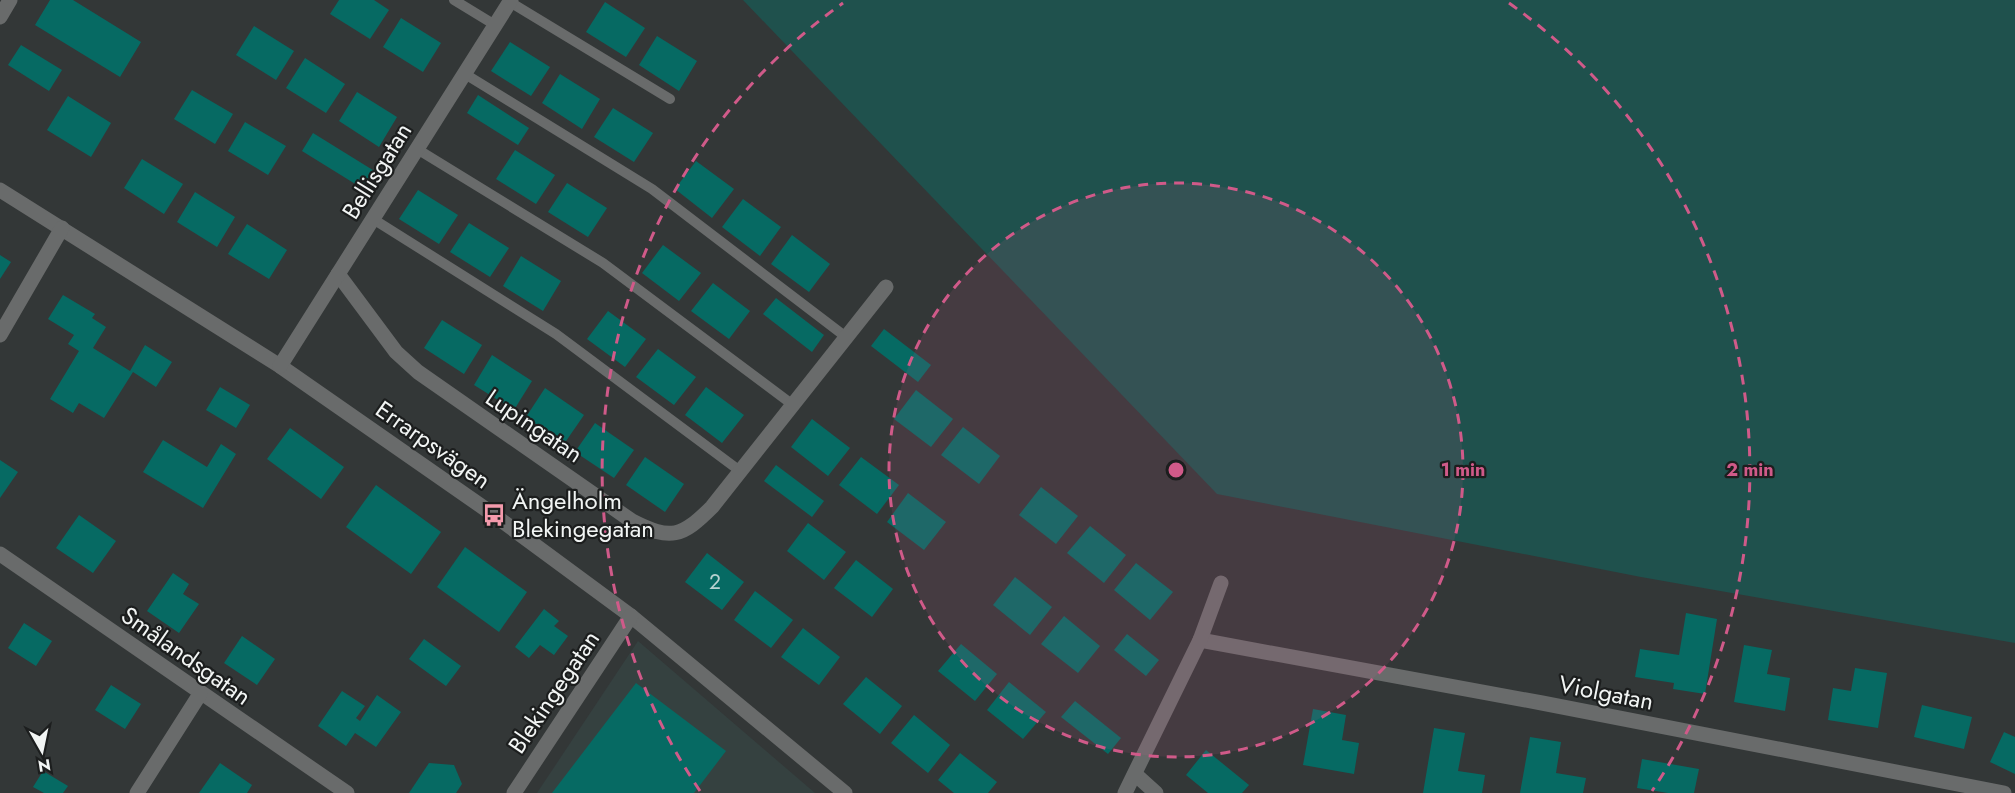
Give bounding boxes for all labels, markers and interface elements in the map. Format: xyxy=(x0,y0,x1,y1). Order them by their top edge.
street label: Bellisgatan xyxy=(333,116,420,226)
street label: Lupingatan xyxy=(479,380,590,471)
street label: Errarpsvägen xyxy=(369,392,498,497)
text: 1 min xyxy=(1441,457,1485,483)
text: 2 min xyxy=(1726,457,1774,483)
centre of rings xyxy=(1166,460,1186,480)
place label: Ängelholm Blekingegatan xyxy=(512,483,654,546)
bus stop icon: Ängelholm Blekingegatan xyxy=(481,502,507,528)
house number: 2 xyxy=(709,567,721,597)
street label: Smålandsgatan xyxy=(114,598,258,713)
street label: Blekingegatan xyxy=(499,623,608,760)
street label: Violgatan xyxy=(1556,666,1656,719)
north arrow xyxy=(12,721,72,781)
text: N xyxy=(36,753,52,778)

